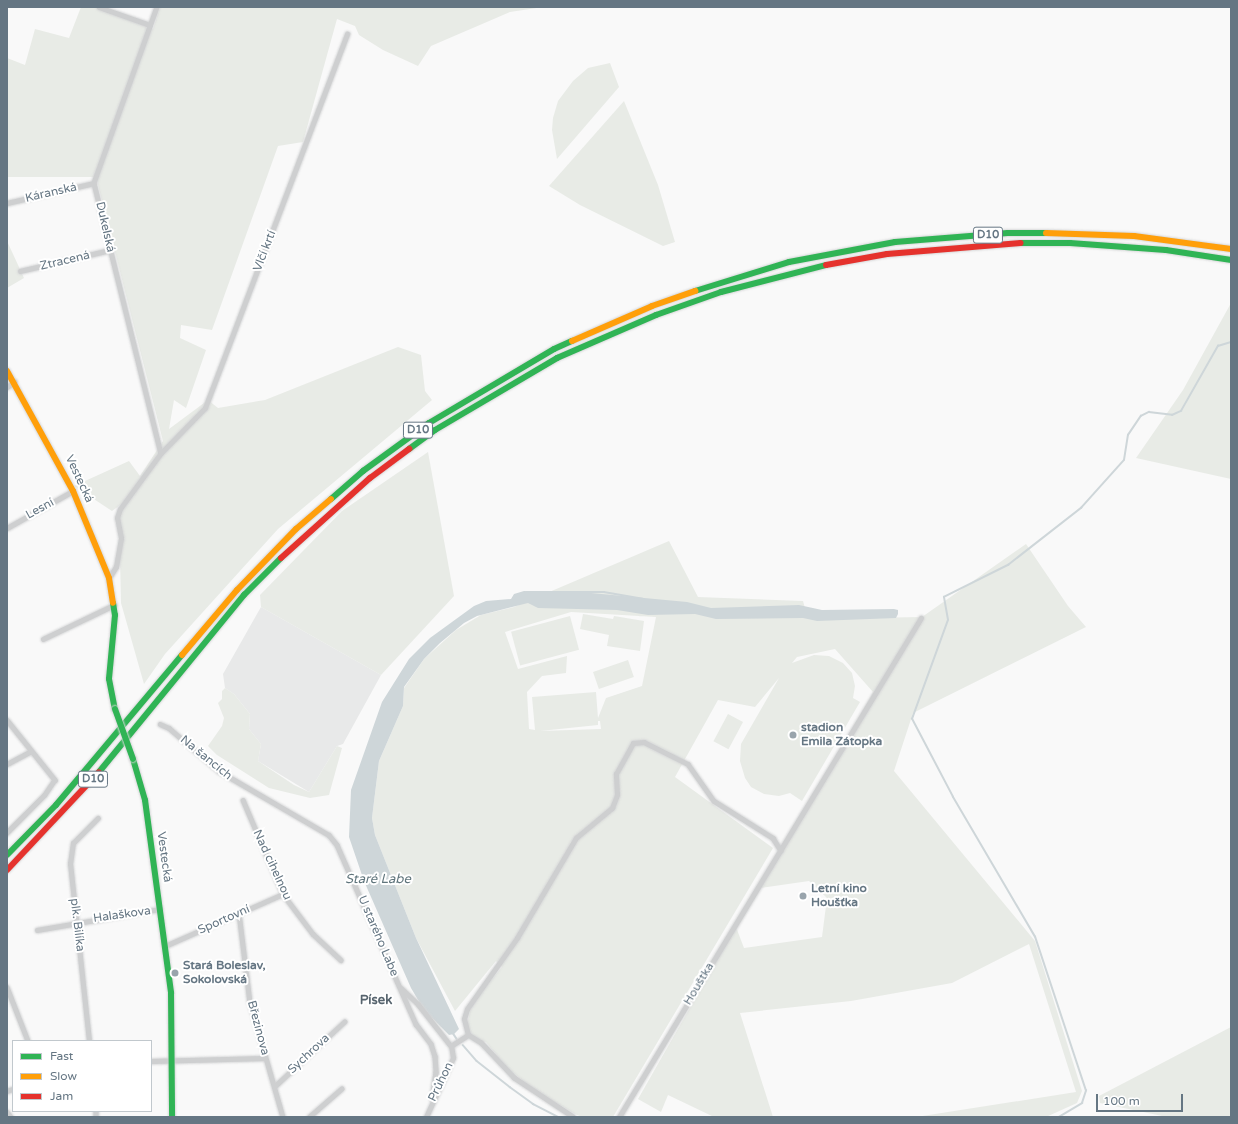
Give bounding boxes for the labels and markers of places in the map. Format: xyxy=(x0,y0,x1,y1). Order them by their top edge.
place label: stadion Emila Zátopka xyxy=(801,721,882,749)
marker: stadion Emila Zátopka xyxy=(788,730,798,740)
place label: Letní kino Houšťka xyxy=(811,882,867,910)
marker: Letní kino Houšťka xyxy=(798,891,808,901)
place label: Stará Boleslav, Sokolovská xyxy=(183,959,266,987)
marker: Stará Boleslav, Sokolovská xyxy=(170,968,180,978)

